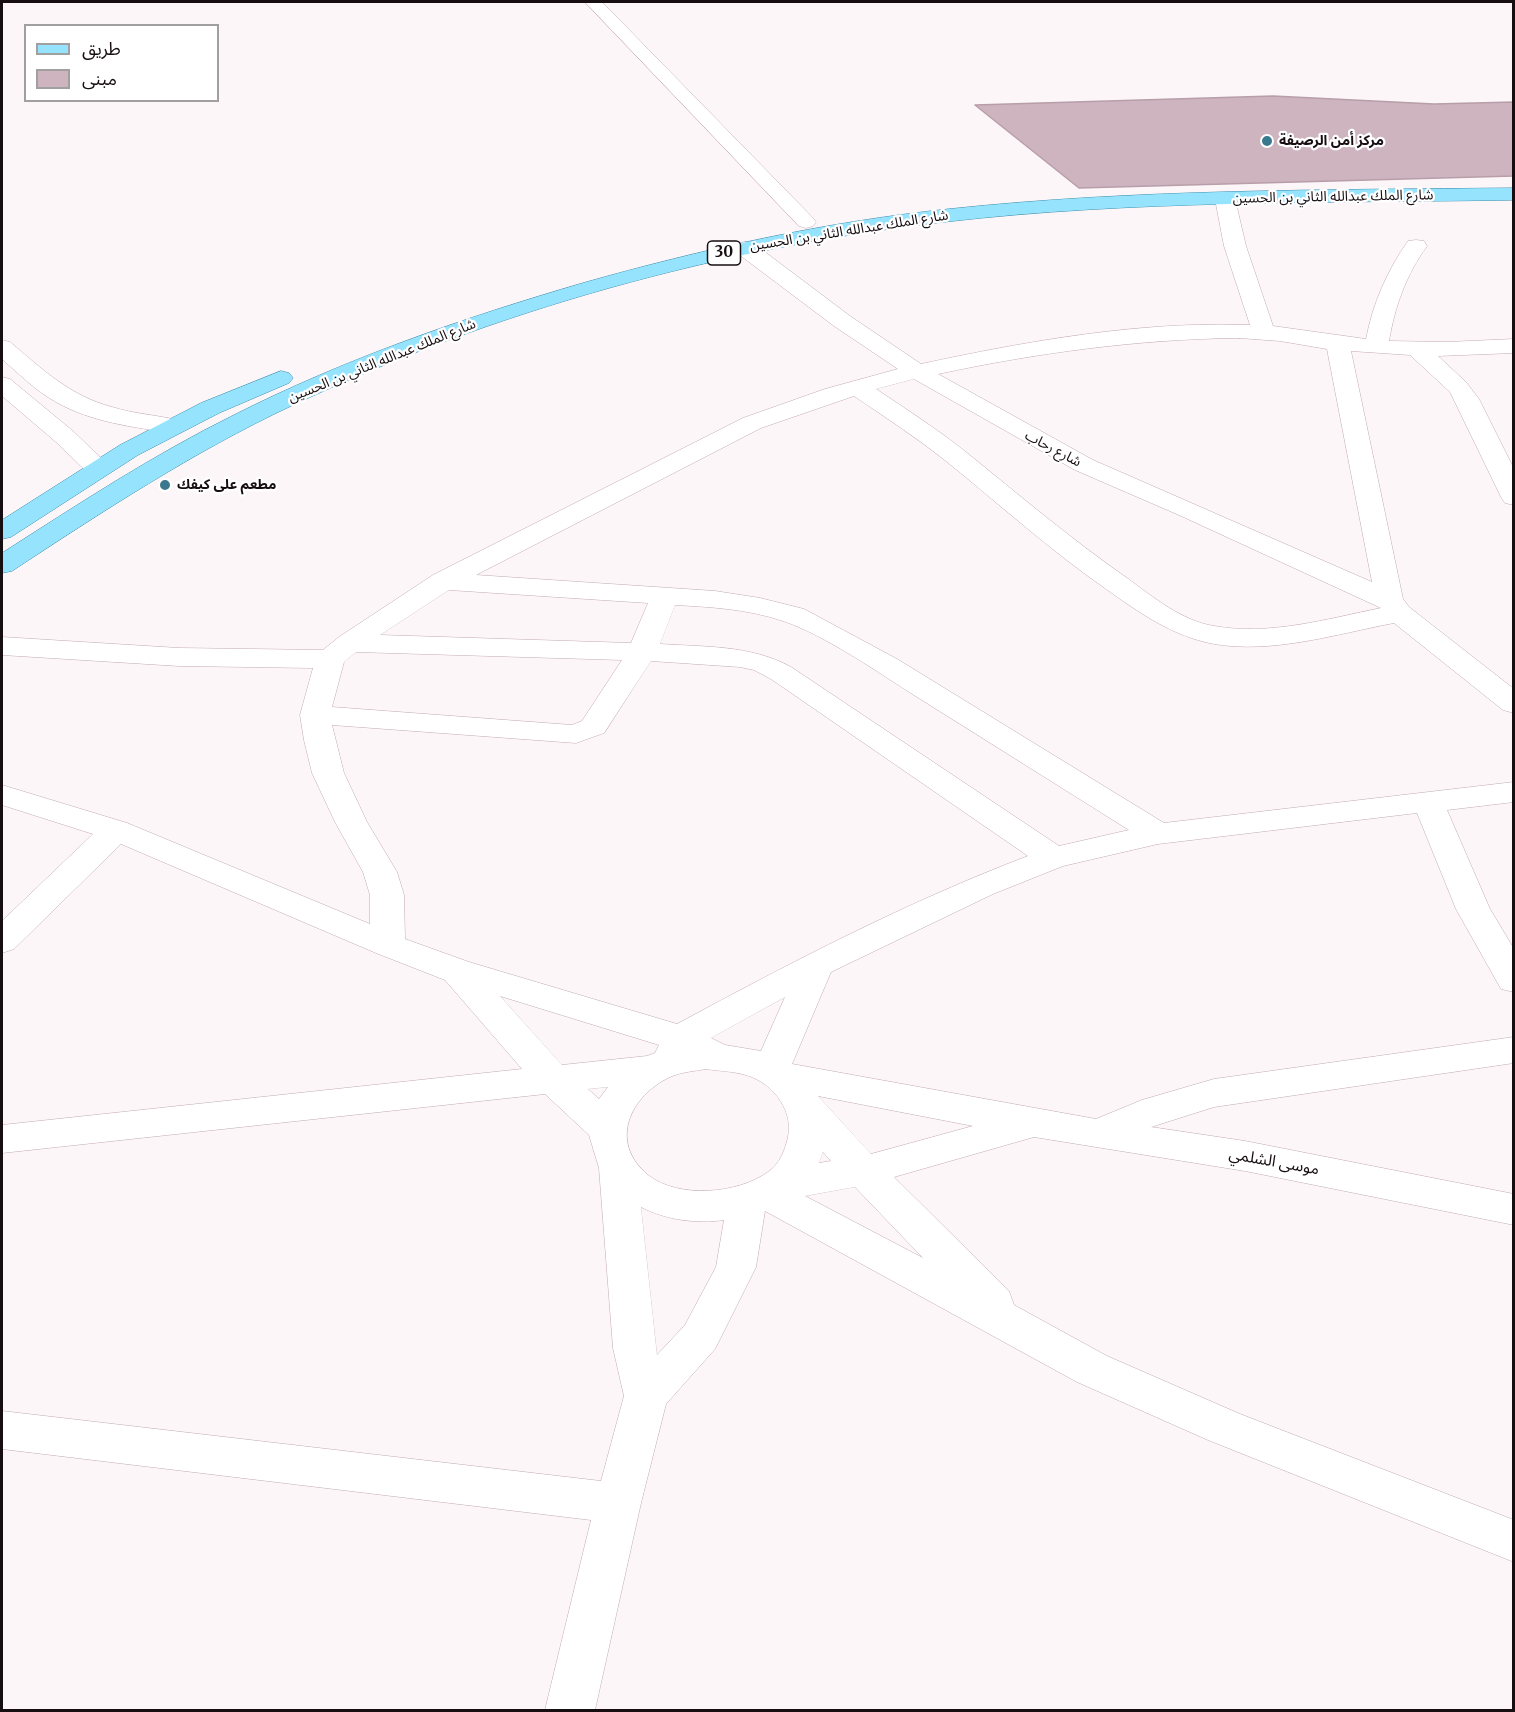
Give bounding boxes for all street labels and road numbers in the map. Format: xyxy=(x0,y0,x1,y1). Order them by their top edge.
street label: شارع الملك عبدالله الثاني بن الحسين xyxy=(1232,187,1434,207)
street label: شارع الملك عبدالله الثاني بن الحسين xyxy=(748,207,950,255)
road number: 30 xyxy=(708,241,740,265)
street label: شارع الملك عبدالله الثاني بن الحسين xyxy=(286,316,478,406)
street label: شارع رحاب xyxy=(1022,427,1084,471)
street label: موسى الشلمي xyxy=(1227,1145,1321,1179)

